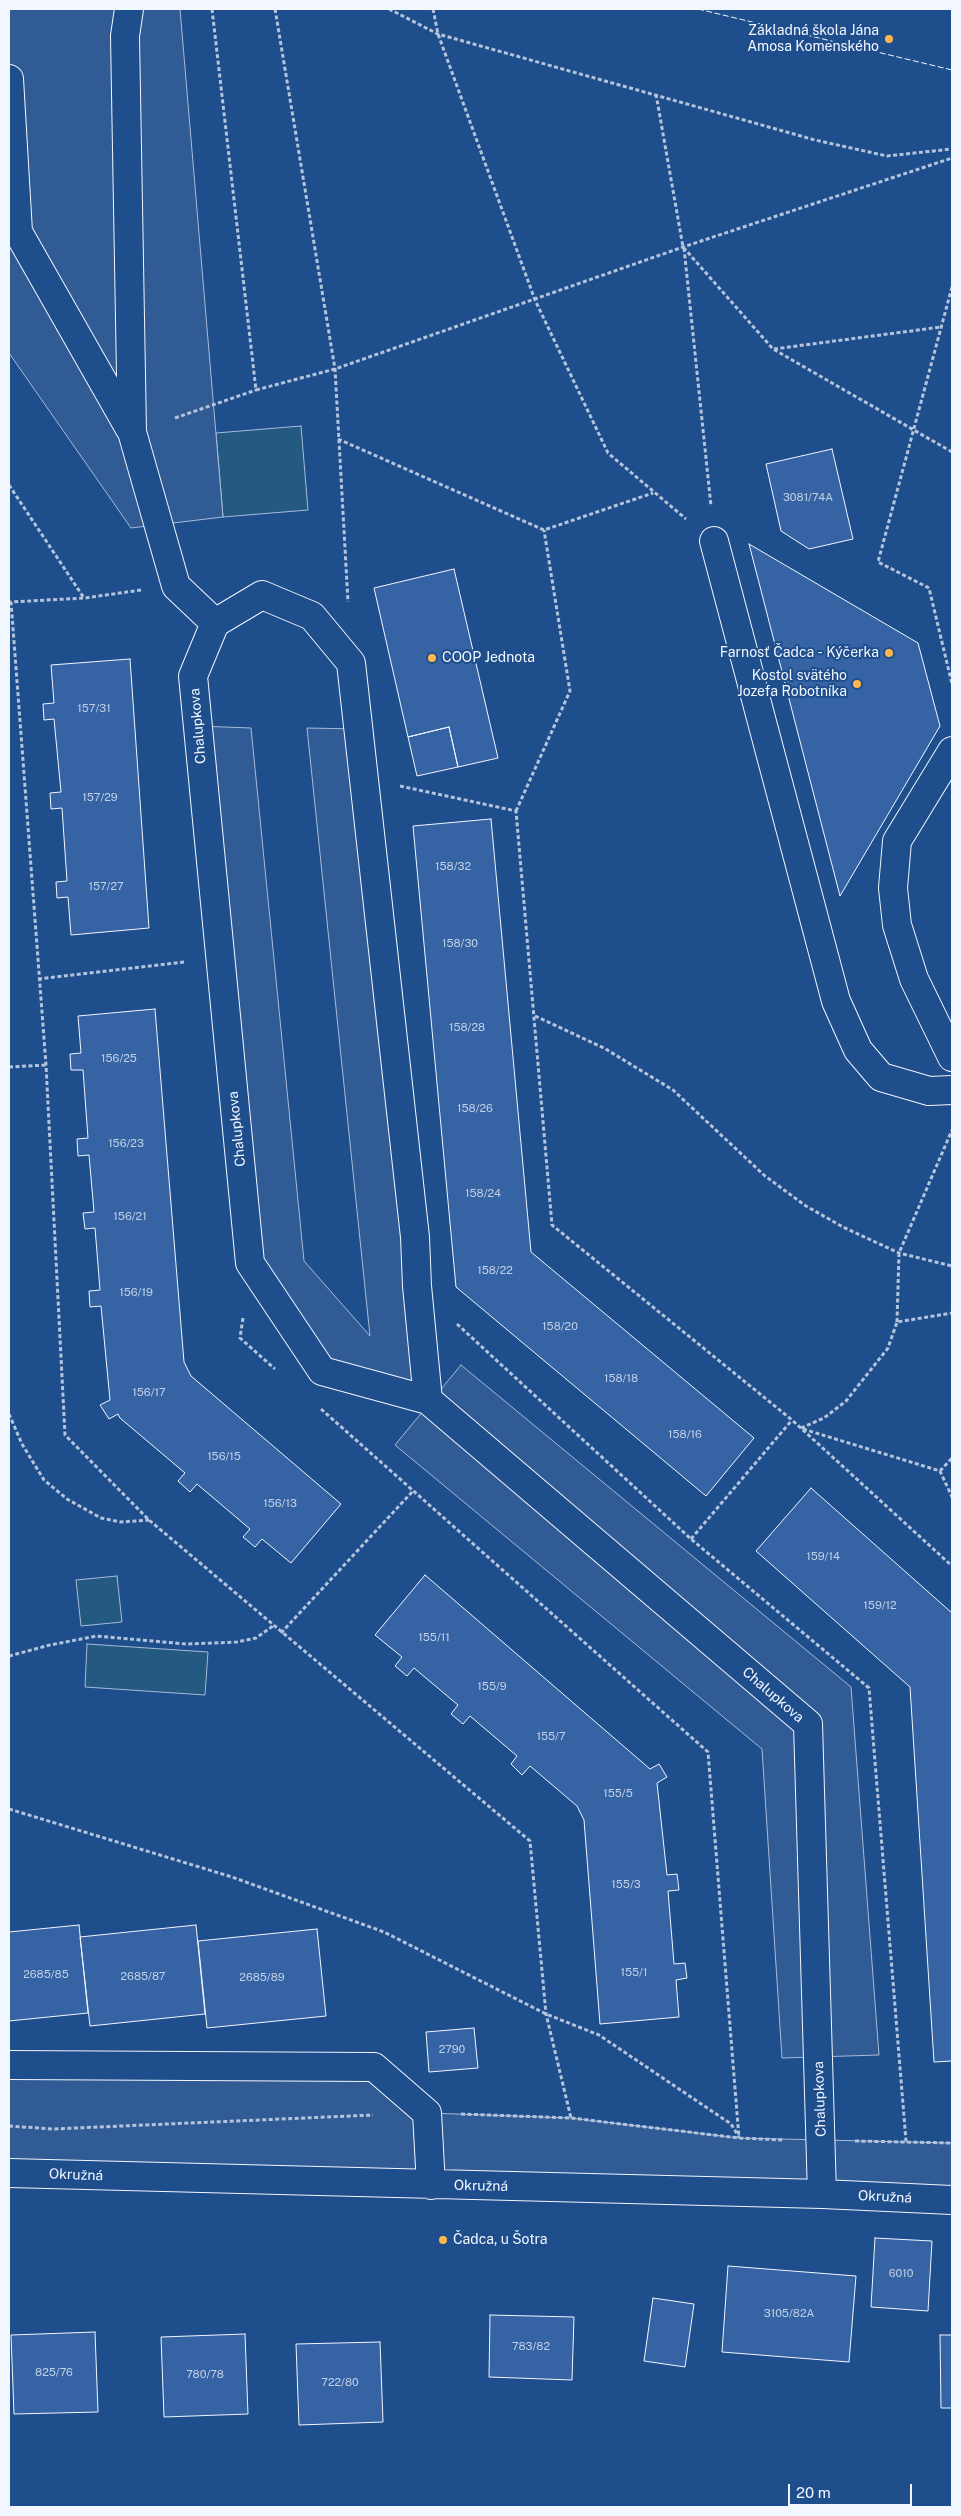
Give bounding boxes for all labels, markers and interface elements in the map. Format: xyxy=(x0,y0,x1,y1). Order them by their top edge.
place label: Základná škola Jána Amosa Komenského xyxy=(747,23,879,56)
marker: Základná škola Jána Amosa Komenského xyxy=(883,33,895,45)
house number: 3081/74A xyxy=(783,491,833,505)
place label: Farnosť Čadca - Kýčerka xyxy=(720,645,879,661)
marker: Farnosť Čadca - Kýčerka xyxy=(883,647,895,659)
place label: COOP Jednota xyxy=(442,650,535,666)
marker: COOP Jednota xyxy=(426,652,438,664)
place label: Kostol svätého Jozefa Robotníka xyxy=(737,668,847,700)
marker: Kostol svätého Jozefa Robotníka xyxy=(851,678,863,690)
street label: Chalupkova xyxy=(186,687,210,765)
house number: 157/31 xyxy=(77,702,111,716)
house number: 157/29 xyxy=(82,791,118,805)
house number: 158/32 xyxy=(435,860,471,874)
house number: 157/27 xyxy=(88,880,124,894)
house number: 158/30 xyxy=(442,937,478,951)
house number: 158/28 xyxy=(449,1021,485,1035)
house number: 156/25 xyxy=(101,1052,137,1066)
street label: Chalupkova xyxy=(225,1090,249,1168)
house number: 158/26 xyxy=(457,1102,493,1116)
house number: 156/23 xyxy=(108,1137,144,1151)
house number: 158/24 xyxy=(465,1187,501,1201)
house number: 156/21 xyxy=(113,1210,147,1224)
house number: 158/22 xyxy=(477,1264,513,1278)
house number: 156/19 xyxy=(119,1286,153,1300)
house number: 158/20 xyxy=(542,1320,578,1334)
house number: 158/18 xyxy=(604,1372,638,1386)
house number: 156/17 xyxy=(132,1386,166,1400)
house number: 158/16 xyxy=(668,1428,702,1442)
house number: 156/15 xyxy=(207,1450,241,1464)
house number: 156/13 xyxy=(263,1497,297,1511)
house number: 159/14 xyxy=(806,1550,840,1564)
house number: 159/12 xyxy=(863,1599,897,1613)
house number: 155/11 xyxy=(418,1631,450,1645)
street label: Chalupkova xyxy=(739,1664,807,1726)
house number: 155/9 xyxy=(477,1680,507,1694)
house number: 155/7 xyxy=(536,1730,566,1744)
house number: 155/5 xyxy=(603,1787,633,1801)
house number: 155/3 xyxy=(611,1878,641,1892)
house number: 155/1 xyxy=(621,1966,647,1980)
house number: 2685/85 xyxy=(23,1968,69,1982)
house number: 2685/87 xyxy=(121,1970,165,1984)
house number: 2685/89 xyxy=(239,1971,285,1985)
house number: 2790 xyxy=(439,2043,465,2057)
street label: Chalupkova xyxy=(810,2061,830,2137)
street label: Okružná xyxy=(49,2166,103,2184)
street label: Okružná xyxy=(454,2177,508,2195)
street label: Okružná xyxy=(858,2187,912,2207)
place label: Čadca, u Šotra xyxy=(453,2232,548,2248)
marker: Čadca, u Šotra xyxy=(437,2234,449,2246)
house number: 6010 xyxy=(889,2267,913,2281)
house number: 3105/82A xyxy=(764,2307,814,2321)
house number: 783/82 xyxy=(512,2340,550,2354)
house number: 825/76 xyxy=(35,2366,73,2380)
house number: 780/78 xyxy=(186,2368,224,2382)
house number: 722/80 xyxy=(321,2376,359,2390)
scale bar xyxy=(791,2474,915,2506)
text: 20 m xyxy=(796,2484,831,2501)

